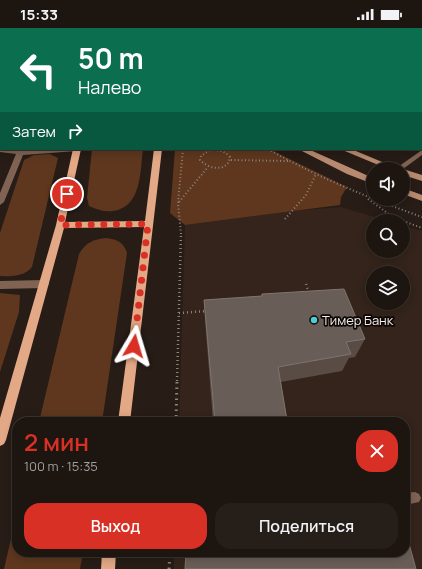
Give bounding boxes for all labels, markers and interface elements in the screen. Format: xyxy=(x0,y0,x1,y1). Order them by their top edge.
text: 15:33 xyxy=(20,4,58,25)
text: 50 m xyxy=(78,39,144,77)
icon: left xyxy=(12,44,64,96)
text: Налево xyxy=(78,75,142,99)
icon: right xyxy=(64,120,86,142)
text: Затем xyxy=(12,121,56,142)
map controls xyxy=(366,162,410,310)
button: sound xyxy=(366,162,410,206)
pin xyxy=(50,177,84,211)
icon: arrive xyxy=(56,183,78,205)
button: search xyxy=(366,214,410,258)
button: layers xyxy=(366,266,410,310)
place label: Тимер Банк xyxy=(322,311,394,329)
marker: Тимер Банк xyxy=(309,315,319,325)
position arrow xyxy=(113,325,155,367)
text: 2 мин xyxy=(24,425,89,458)
button: close xyxy=(356,430,398,472)
text: 100 m · 15:35 xyxy=(24,457,98,475)
button: Выход xyxy=(24,503,207,549)
button: Поделиться xyxy=(215,503,398,549)

